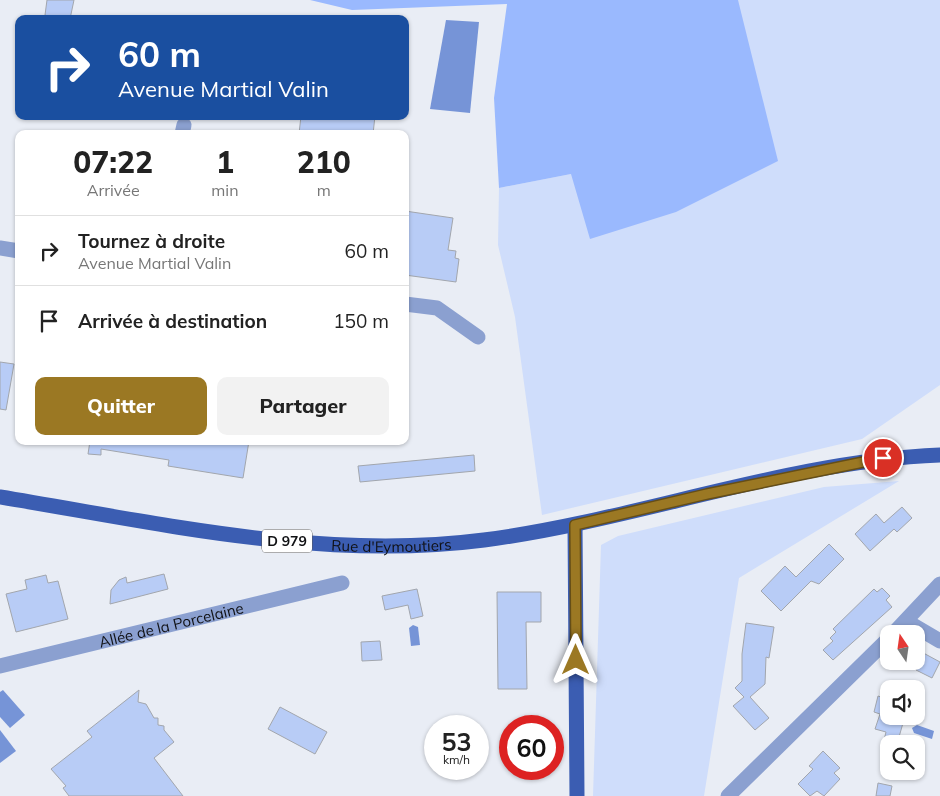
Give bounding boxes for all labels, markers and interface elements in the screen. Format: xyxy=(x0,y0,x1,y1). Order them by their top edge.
text: 60 m xyxy=(118,32,201,76)
icon: right xyxy=(35,35,100,100)
text: Avenue Martial Valin xyxy=(118,75,329,103)
text: 07:22 xyxy=(73,143,153,181)
text: 1 xyxy=(216,143,234,181)
text: 210 xyxy=(297,143,351,181)
text: Arrivée xyxy=(87,180,140,200)
text: min xyxy=(211,180,239,200)
text: m xyxy=(317,180,331,200)
text: Tournez à droite xyxy=(78,229,225,253)
icon: right xyxy=(35,237,63,265)
text: 60 m xyxy=(345,239,389,263)
text: Avenue Martial Valin xyxy=(78,253,231,273)
icon: arrive xyxy=(35,307,63,335)
text: Arrivée à destination xyxy=(78,309,267,333)
text: 150 m xyxy=(333,309,389,333)
button: Quitter xyxy=(35,377,207,435)
button: Partager xyxy=(217,377,389,435)
pin xyxy=(862,437,904,479)
icon: arrive xyxy=(869,444,897,472)
road number: D 979 xyxy=(262,530,312,552)
street label: Rue d'Eymoutiers xyxy=(331,534,452,556)
street label: Allée de la Porcelaine xyxy=(97,598,245,651)
north arrow xyxy=(880,625,925,670)
map controls xyxy=(880,625,925,780)
position arrow xyxy=(549,633,601,685)
button: sound xyxy=(880,680,925,725)
speed limit sign: 60 xyxy=(499,715,564,780)
text: 53 xyxy=(441,726,472,757)
button: search xyxy=(880,735,925,780)
text: km/h xyxy=(443,752,470,767)

